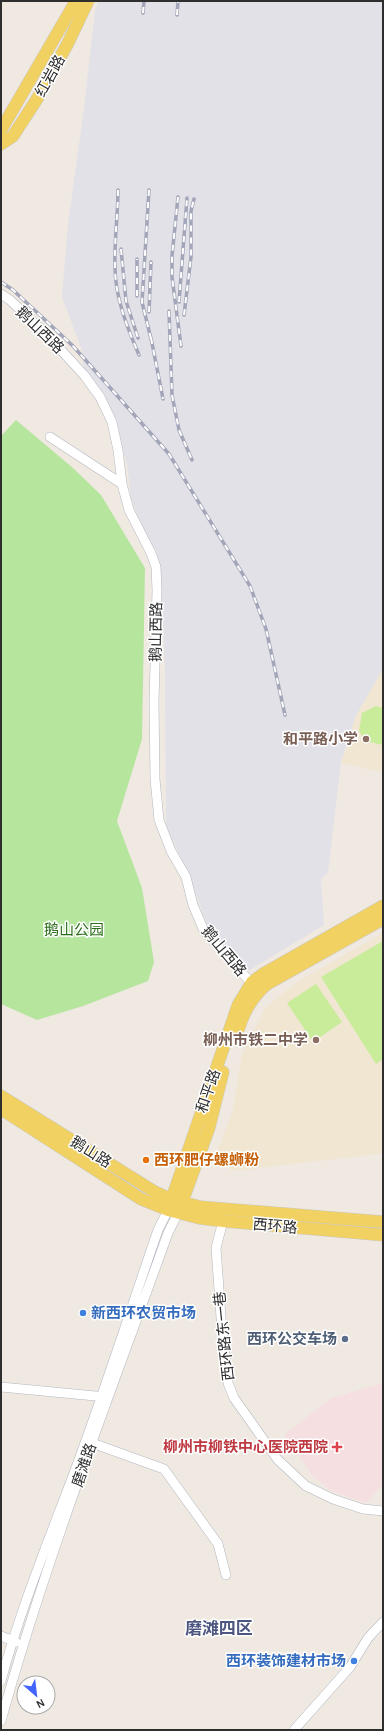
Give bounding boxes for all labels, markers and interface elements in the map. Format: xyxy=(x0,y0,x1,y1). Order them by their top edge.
street label: 红岩路 xyxy=(31,52,69,100)
street label: 鹅山西路 xyxy=(12,303,68,357)
street label: 鹅山西路 xyxy=(146,602,166,662)
place label: 和平路小学 xyxy=(283,730,358,748)
marker: 和平路小学 xyxy=(361,734,371,744)
park label: 鹅山公园 xyxy=(44,921,104,939)
street label: 鹅山西路 xyxy=(198,922,250,980)
place label: 柳州市铁二中学 xyxy=(203,1031,308,1049)
marker: 柳州市铁二中学 xyxy=(311,1035,321,1045)
street label: 和平路 xyxy=(192,1067,224,1115)
street label: 鹅山路 xyxy=(67,1132,115,1172)
place label: 西环肥仔螺蛳粉 xyxy=(154,1151,260,1169)
marker: 西环肥仔螺蛳粉 xyxy=(141,1155,151,1165)
street label: 西环路 xyxy=(252,1215,298,1237)
street label: 西环路东一巷 xyxy=(210,1290,238,1382)
place label: 新西环农贸市场 xyxy=(91,1304,196,1322)
marker: 新西环农贸市场 xyxy=(78,1308,88,1318)
place label: 西环公交车场 xyxy=(247,1330,337,1348)
marker: 西环公交车场 xyxy=(340,1334,350,1344)
place label: 柳州市柳铁中心医院西院 xyxy=(163,1438,328,1456)
street label: 磨滩路 xyxy=(68,1441,100,1489)
marker: 柳州市柳铁中心医院西院 xyxy=(331,1441,343,1453)
district label: 磨滩四区 xyxy=(185,1618,253,1638)
place label: 西环装饰建材市场 xyxy=(226,1652,346,1670)
marker: 西环装饰建材市场 xyxy=(349,1656,359,1666)
north arrow xyxy=(16,1675,56,1715)
text: N xyxy=(34,1696,47,1711)

